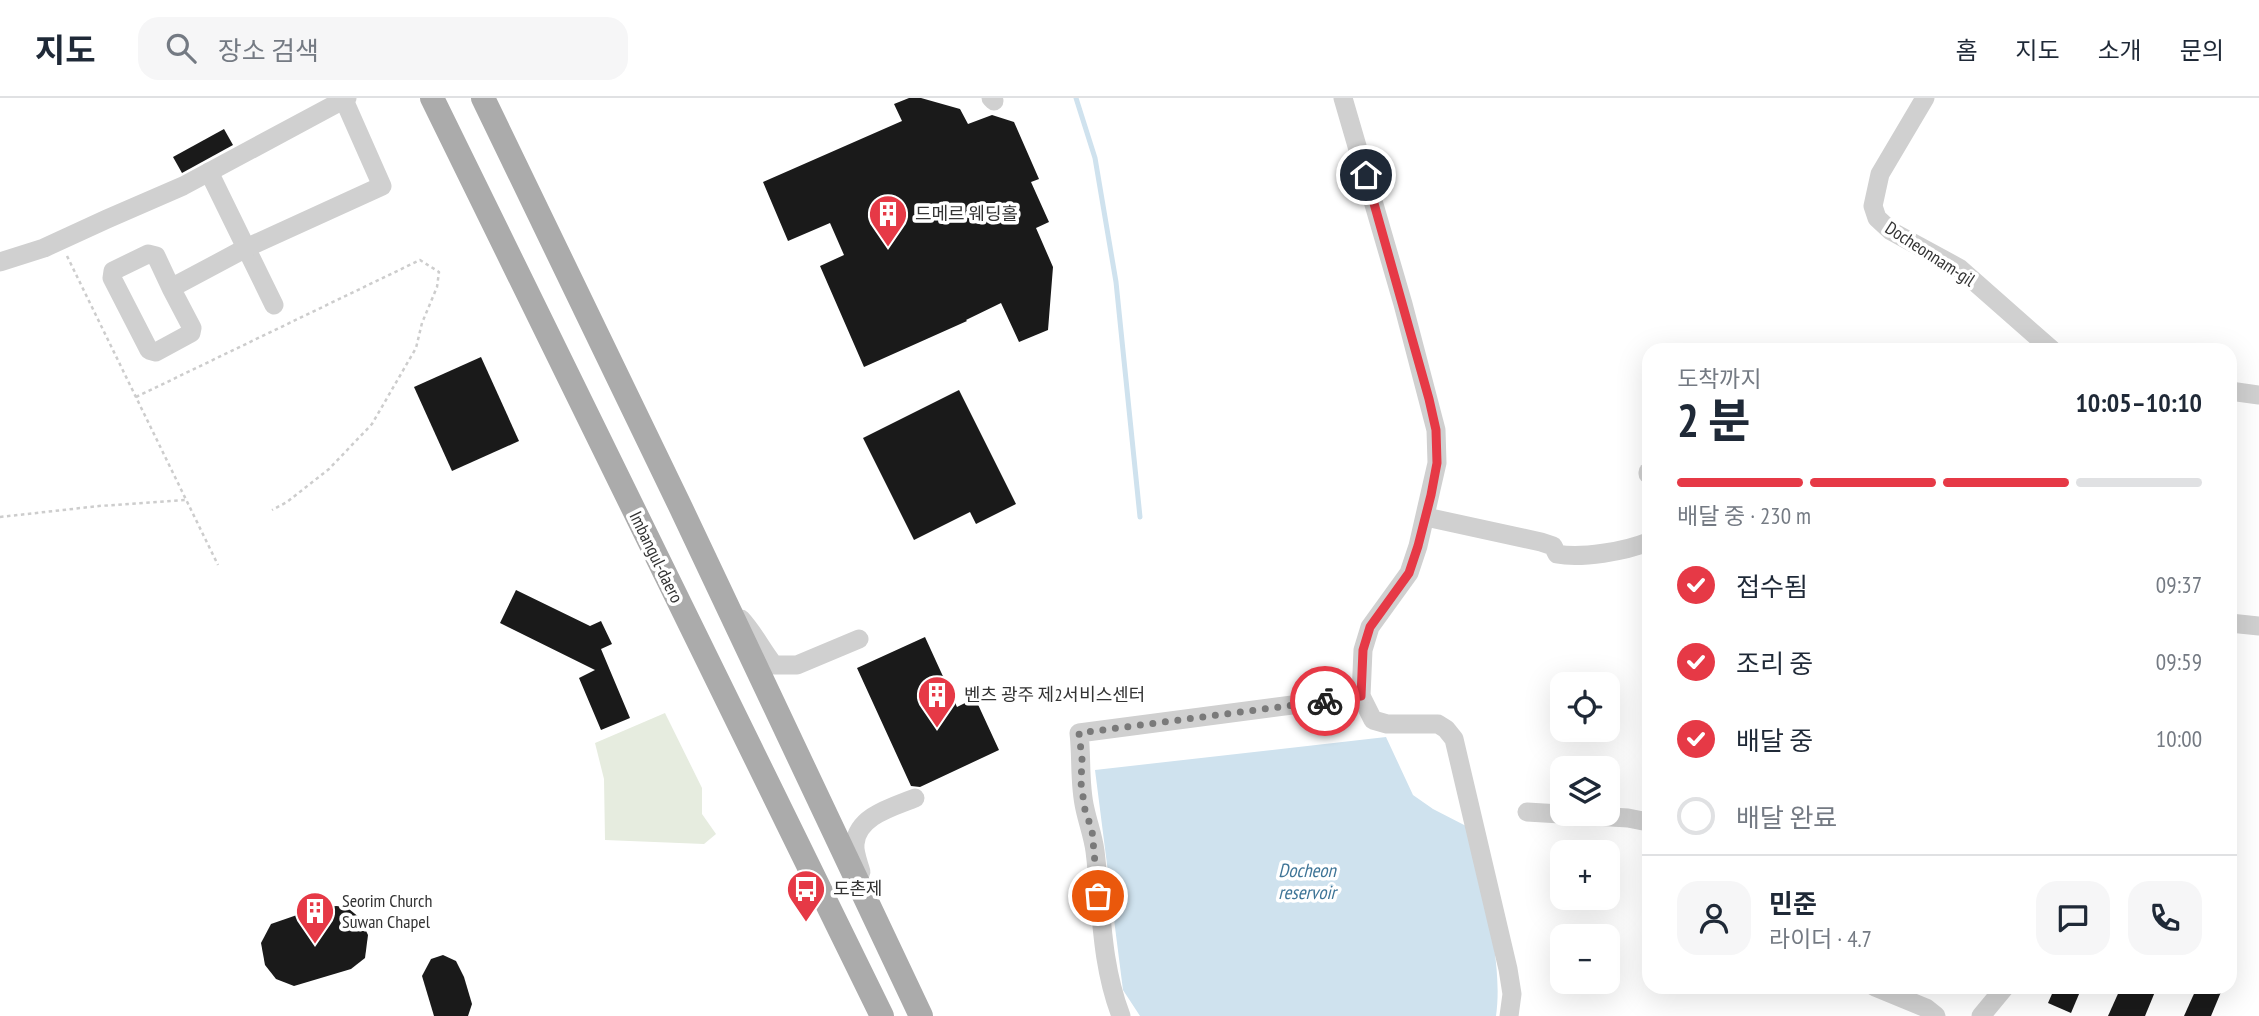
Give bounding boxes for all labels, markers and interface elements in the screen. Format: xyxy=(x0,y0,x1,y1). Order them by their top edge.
search box xyxy=(138,17,628,80)
text: 지도 xyxy=(35,28,96,71)
icon: search xyxy=(162,29,200,67)
text: 장소 검색 xyxy=(218,34,319,67)
text: 홈 xyxy=(1955,35,1977,66)
text: 지도 xyxy=(2015,35,2060,66)
text: 소개 xyxy=(2098,35,2142,66)
text: 문의 xyxy=(2180,35,2224,66)
pin xyxy=(1336,145,1396,205)
icon: home xyxy=(1347,156,1385,194)
building icon: 드메르 웨딩홀 xyxy=(867,193,909,248)
place label: 드메르 웨딩홀 xyxy=(915,202,1018,225)
street label: Docheonnam-gil xyxy=(1881,216,1980,292)
text: 도착까지 xyxy=(1677,364,1762,393)
text: 10:05–10:10 xyxy=(2075,386,2202,419)
text: 2 분 xyxy=(1677,390,1751,450)
text: 배달 중 · 230 m xyxy=(1677,501,1811,530)
street label: Imbangul-daero xyxy=(624,507,689,607)
icon: check xyxy=(1677,566,1715,604)
text: 접수됨 xyxy=(1736,570,1808,603)
text: 09:37 xyxy=(2156,570,2202,599)
icon: check xyxy=(1677,643,1715,681)
text: 조리 중 xyxy=(1736,647,1813,680)
text: 09:59 xyxy=(2156,647,2202,676)
courier xyxy=(1290,666,1360,736)
map controls xyxy=(1550,672,1620,994)
button: locate xyxy=(1550,672,1620,742)
building icon: 벤츠 광주 제2서비스센터 xyxy=(916,674,958,729)
icon: bike xyxy=(1306,682,1344,720)
place label: 벤츠 광주 제2서비스센터 xyxy=(964,683,1145,706)
icon: check xyxy=(1677,720,1715,758)
text: 배달 중 xyxy=(1736,724,1813,757)
text: 10:00 xyxy=(2156,724,2202,753)
button: layers xyxy=(1550,756,1620,826)
text: 배달 완료 xyxy=(1736,801,1837,834)
button: + xyxy=(1550,840,1620,910)
water label: Docheon reservoir xyxy=(1278,858,1339,904)
pin xyxy=(1068,866,1128,926)
bus stop icon: 도촌제 xyxy=(785,868,827,923)
place label: 도촌제 xyxy=(833,877,883,900)
icon: bag xyxy=(1079,877,1117,915)
button: person xyxy=(1677,881,1751,955)
button: chat xyxy=(2036,881,2110,955)
button: phone xyxy=(2128,881,2202,955)
text: 민준 xyxy=(1769,887,1817,920)
place label: Seorim Church Suwan Chapel xyxy=(342,889,432,933)
building icon: Seorim Church Suwan Chapel xyxy=(294,890,336,945)
button: − xyxy=(1550,924,1620,994)
text: 라이더 · 4.7 xyxy=(1769,924,1872,953)

